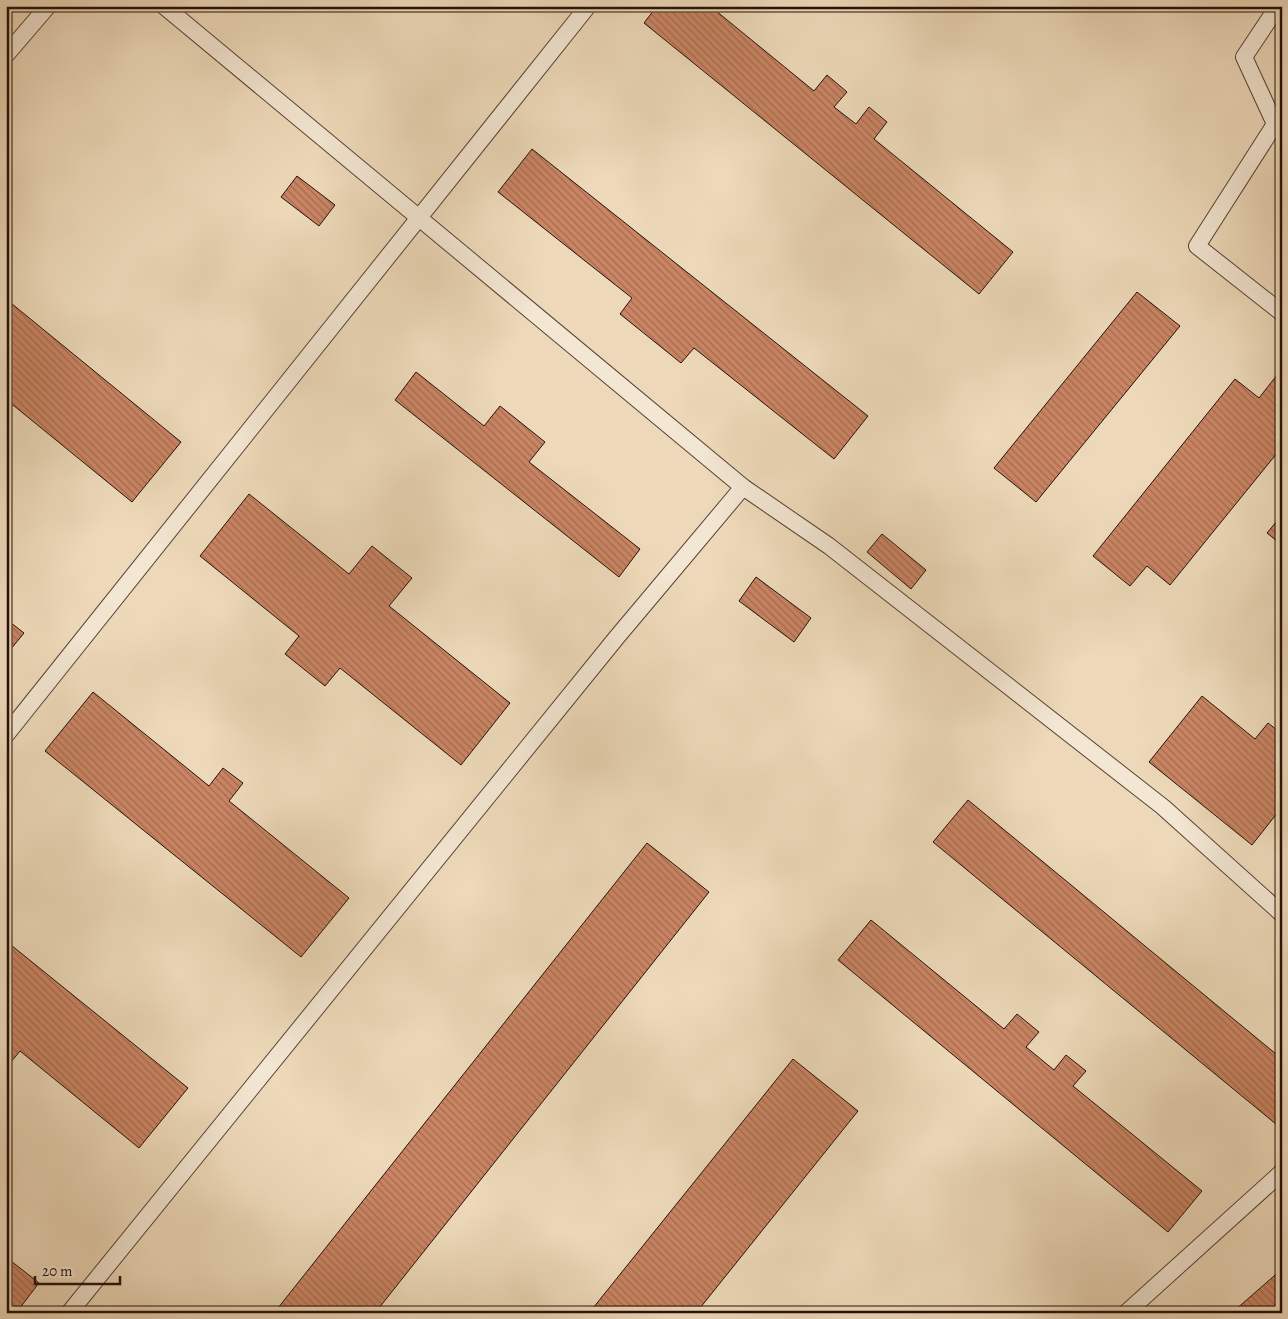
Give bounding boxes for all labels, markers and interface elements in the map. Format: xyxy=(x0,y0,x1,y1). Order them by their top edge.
scale bar xyxy=(35,1254,120,1286)
text: 20 m xyxy=(42,1261,73,1281)

